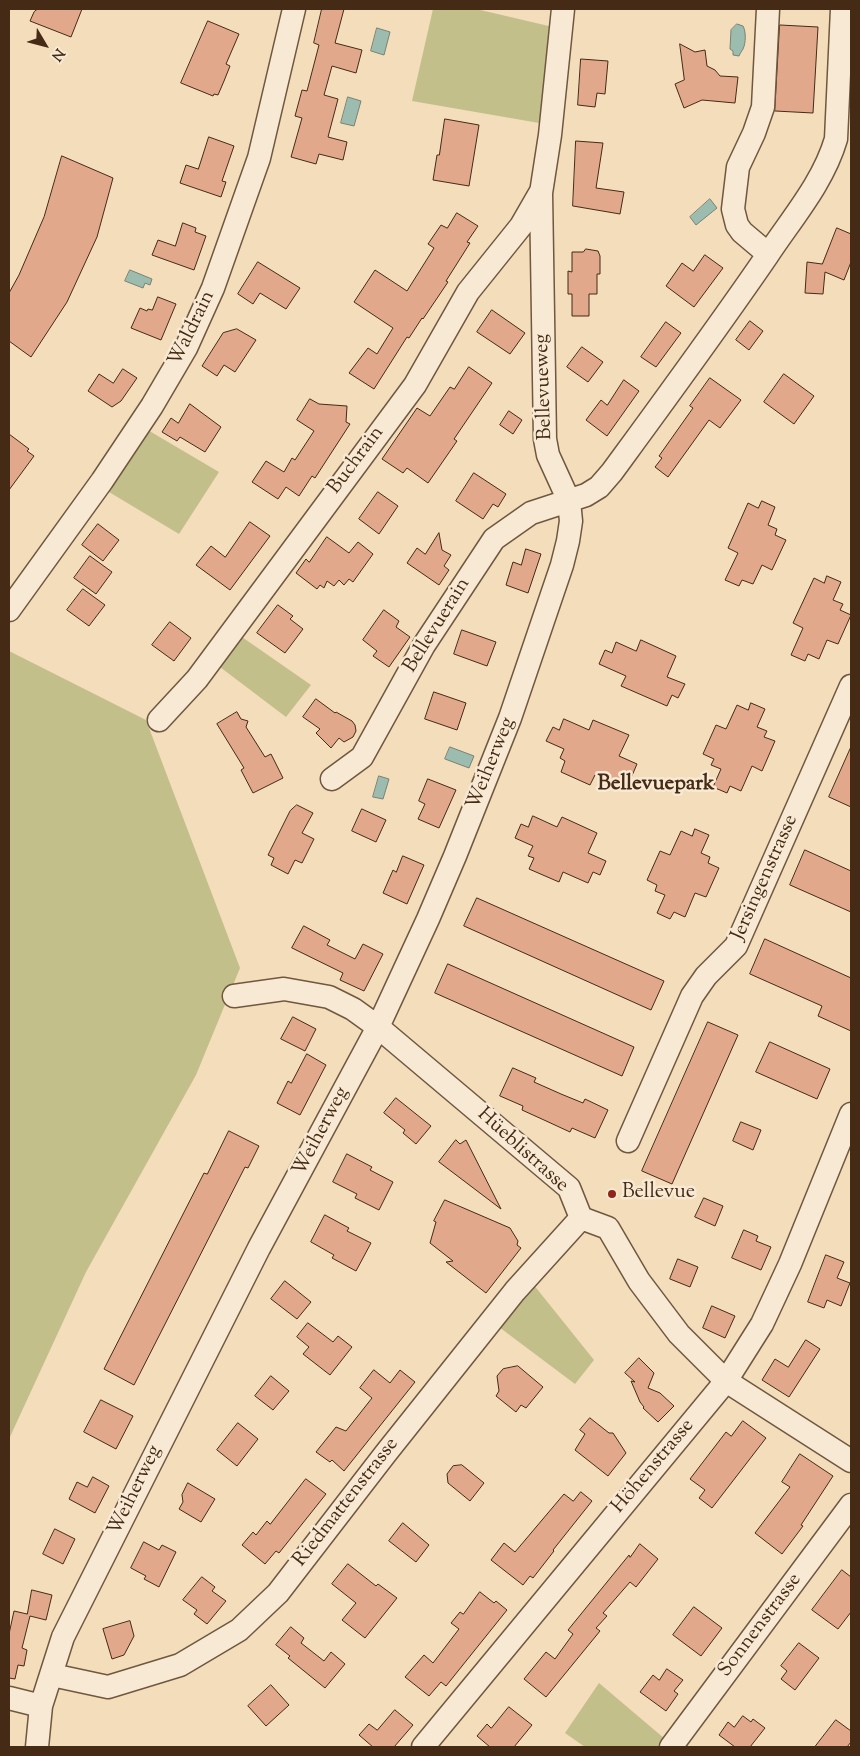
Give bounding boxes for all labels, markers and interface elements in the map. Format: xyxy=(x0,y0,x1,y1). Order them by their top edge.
north arrow xyxy=(20,20,70,70)
text: N xyxy=(46,44,68,65)
street label: Waldrain xyxy=(164,287,222,371)
street label: Bellevueweg xyxy=(531,333,559,441)
street label: Buchrain xyxy=(324,422,390,500)
street label: Bellevuerain xyxy=(399,574,477,678)
street label: Weiherweg xyxy=(463,714,521,814)
district label: Bellevuepark xyxy=(598,772,714,798)
street label: Jersingenstrasse xyxy=(728,811,804,945)
street label: Weiherweg xyxy=(289,1084,355,1180)
street label: Hüeblistrasse xyxy=(471,1104,573,1198)
place label: Bellevue xyxy=(622,1182,695,1206)
marker: Bellevue xyxy=(606,1188,618,1200)
street label: Höhenstrasse xyxy=(608,1415,700,1519)
street label: Riedmattenstrasse xyxy=(289,1434,405,1572)
street label: Weiherweg xyxy=(104,1442,168,1540)
street label: Sonnenstrasse xyxy=(714,1569,808,1683)

